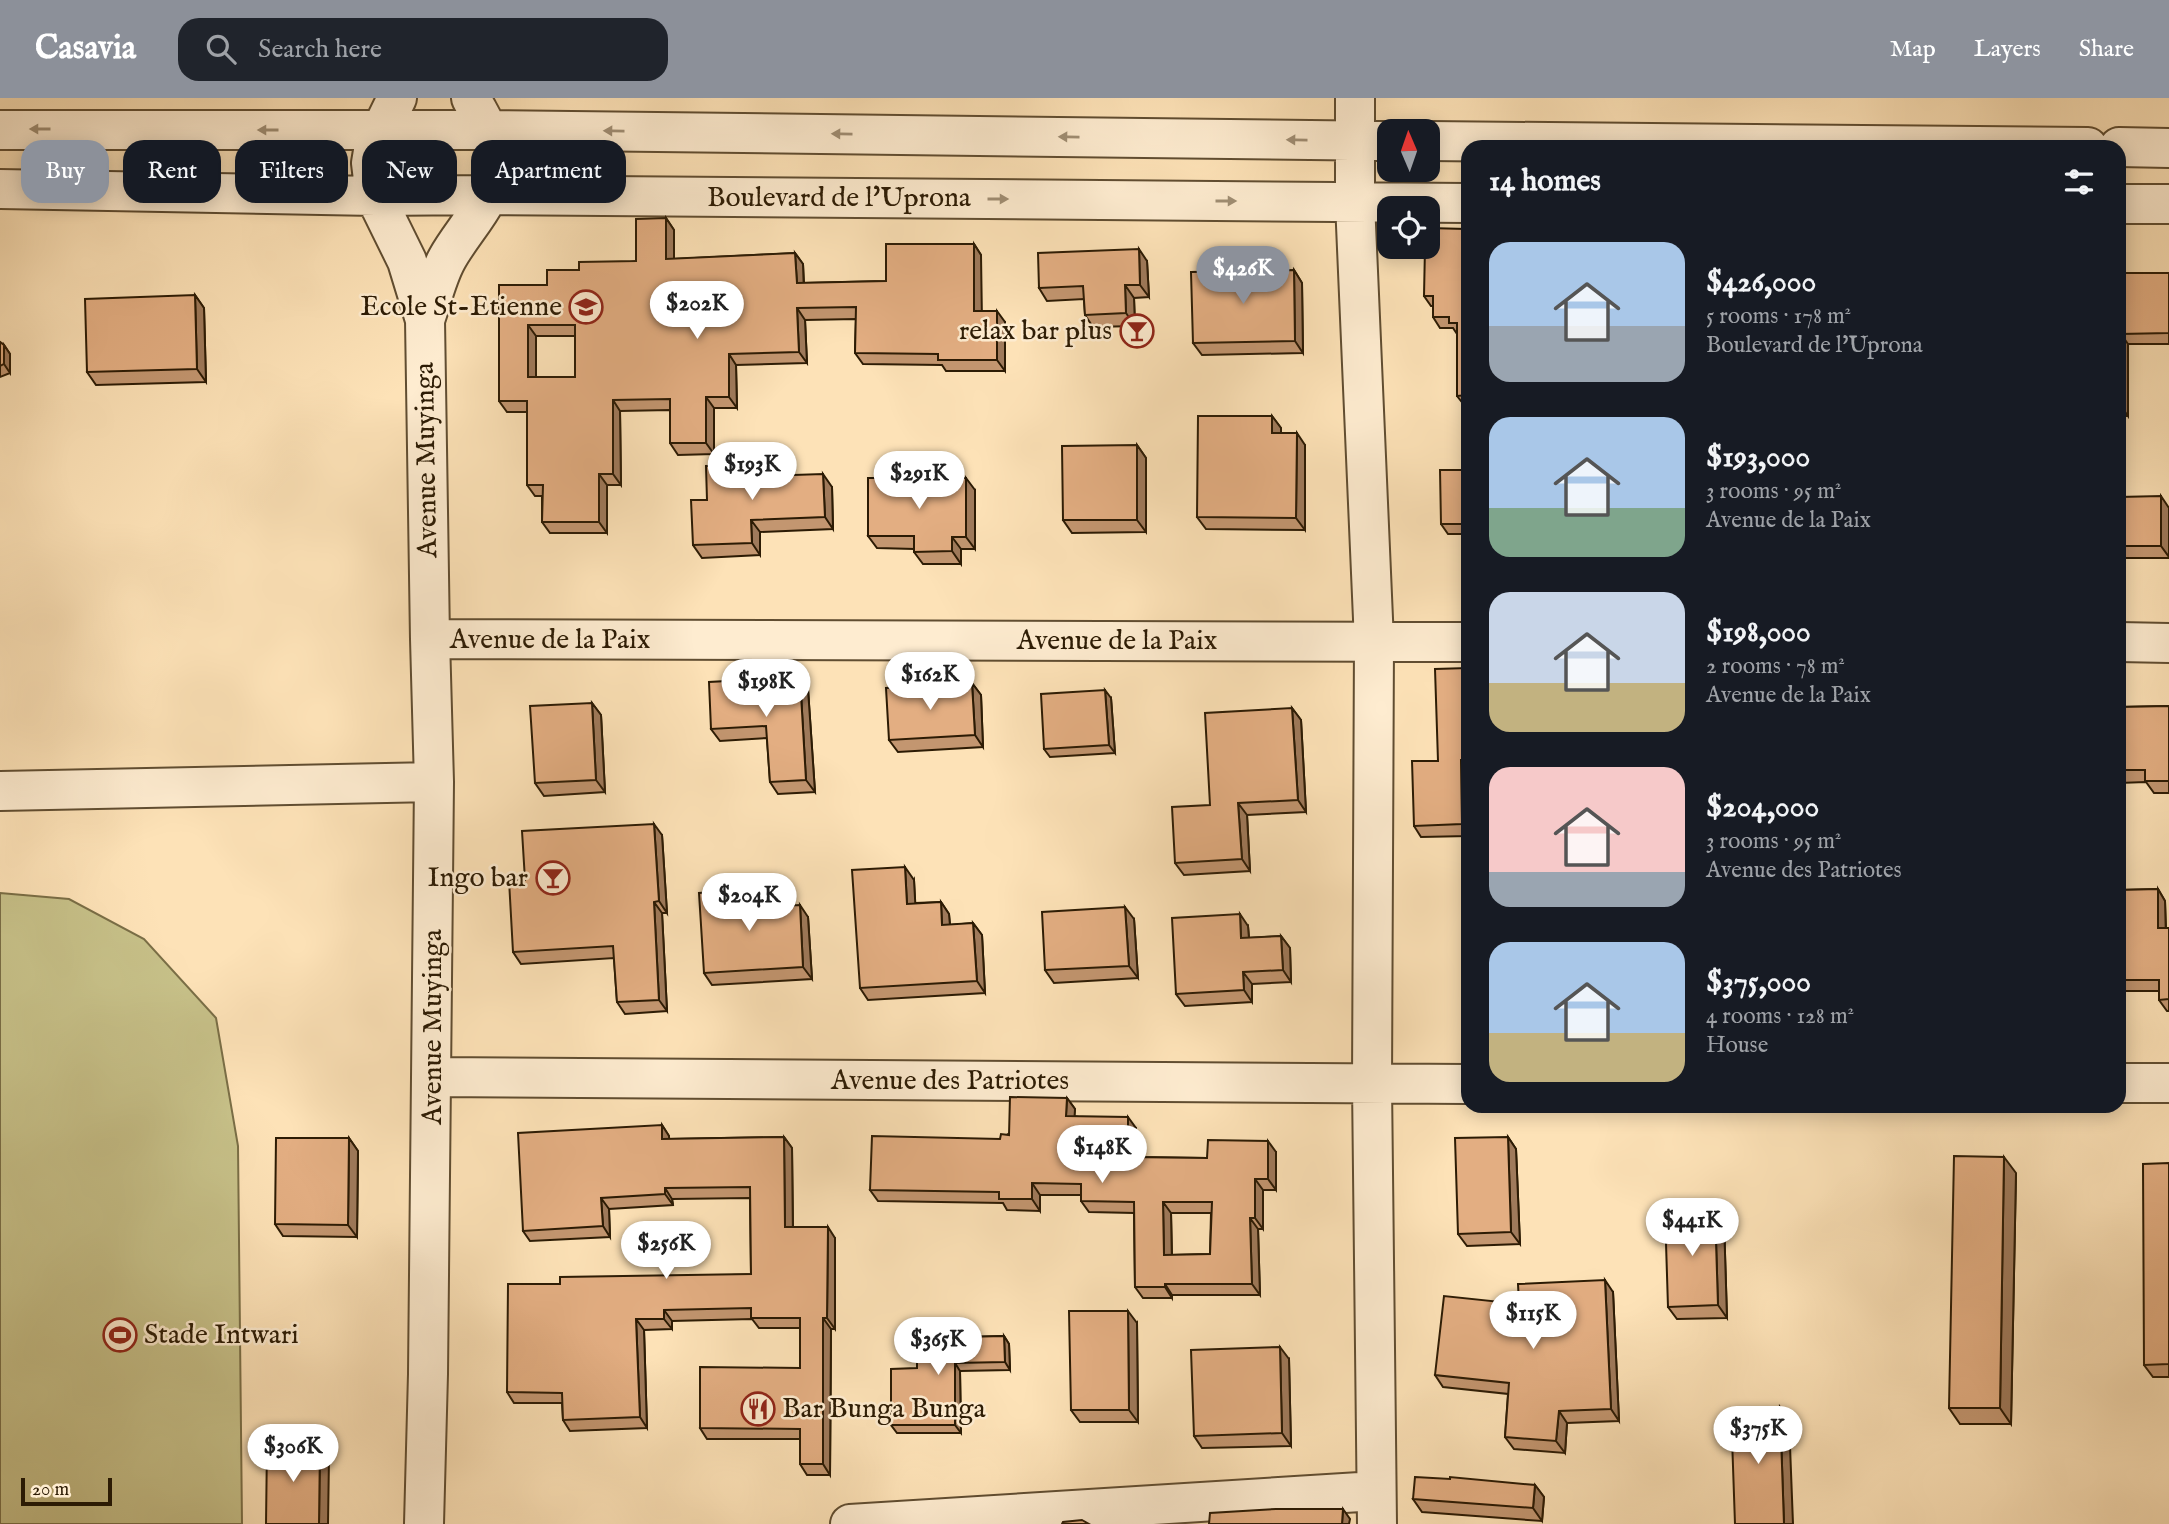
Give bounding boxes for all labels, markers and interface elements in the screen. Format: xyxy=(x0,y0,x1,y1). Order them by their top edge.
search box xyxy=(178,18,668,81)
text: Casavia xyxy=(35,28,136,70)
icon: search xyxy=(202,30,240,68)
text: Search here xyxy=(258,33,382,66)
text: Map xyxy=(1890,34,1936,65)
text: Layers xyxy=(1974,34,2041,65)
text: Share xyxy=(2079,34,2134,65)
north arrow xyxy=(1377,119,1440,182)
map controls xyxy=(1377,119,1440,259)
one-way arrow xyxy=(29,123,51,135)
one-way arrow xyxy=(256,124,278,136)
one-way arrow xyxy=(603,125,625,137)
one-way arrow xyxy=(831,128,853,140)
one-way arrow xyxy=(1058,131,1080,143)
one-way arrow xyxy=(1286,134,1308,146)
chip: Buy xyxy=(21,140,109,203)
chip: Rent xyxy=(123,140,221,203)
chip: Filters xyxy=(235,140,348,203)
chip: New xyxy=(362,140,457,203)
chip: Apartment xyxy=(471,140,626,203)
text: 14 homes xyxy=(1489,163,1601,201)
icon: filters xyxy=(2060,163,2098,201)
street label: Boulevard de l'Uprona xyxy=(707,181,972,216)
one-way arrow xyxy=(987,193,1009,205)
one-way arrow xyxy=(1215,195,1237,207)
button: locate xyxy=(1377,196,1440,259)
pin: $426K xyxy=(1194,246,1292,306)
text: $426K xyxy=(1212,254,1274,283)
text: $426,000 xyxy=(1706,264,1816,302)
icon: home xyxy=(1545,270,1629,354)
pin: $202K xyxy=(648,282,746,341)
school or university icon: Ecole St-Etienne xyxy=(567,288,605,326)
text: $202K xyxy=(666,289,728,318)
place label: Ecole St-Etienne xyxy=(360,290,562,325)
text: 5 rooms · 178 m² xyxy=(1706,302,1851,331)
bar icon: relax bar plus xyxy=(1118,312,1156,350)
place label: relax bar plus xyxy=(959,314,1112,349)
text: Boulevard de l'Uprona xyxy=(1706,331,1923,360)
street label: Avenue Muyinga xyxy=(408,361,446,559)
text: $193,000 xyxy=(1706,439,1810,477)
pin: $193K xyxy=(703,442,801,502)
icon: home xyxy=(1545,445,1629,529)
text: $193K xyxy=(724,450,780,479)
pin: $291K xyxy=(870,452,968,511)
text: $291K xyxy=(890,459,948,488)
text: 3 rooms · 95 m² xyxy=(1706,477,1841,506)
text: Avenue de la Paix xyxy=(1706,506,1871,535)
text: $198,000 xyxy=(1706,614,1811,652)
icon: home xyxy=(1545,620,1629,704)
street label: Avenue de la Paix xyxy=(449,623,651,658)
street label: Avenue de la Paix xyxy=(1016,624,1218,659)
pin: $162K xyxy=(881,652,979,712)
text: 2 rooms · 78 m² xyxy=(1706,652,1845,681)
pin: $198K xyxy=(717,660,815,719)
text: $162K xyxy=(901,660,959,689)
text: $198K xyxy=(738,667,795,696)
text: Avenue de la Paix xyxy=(1706,681,1871,710)
text: $204,000 xyxy=(1706,789,1819,827)
icon: home xyxy=(1545,795,1629,879)
text: 3 rooms · 95 m² xyxy=(1706,827,1841,856)
text: Avenue des Patriotes xyxy=(1706,856,1902,885)
bar icon: Ingo bar xyxy=(534,859,572,897)
place label: Ingo bar xyxy=(427,861,528,896)
pin: $204K xyxy=(700,874,798,933)
text: $204K xyxy=(718,881,780,910)
street label: Avenue Muyinga xyxy=(416,928,451,1126)
text: $375,000 xyxy=(1706,964,1811,1002)
icon: home xyxy=(1545,970,1629,1054)
text: 4 rooms · 128 m² xyxy=(1706,1002,1854,1031)
text: House xyxy=(1706,1031,1768,1060)
street label: Avenue des Patriotes xyxy=(830,1064,1069,1099)
pin: $148K xyxy=(1053,1126,1151,1185)
text: $148K xyxy=(1073,1133,1131,1162)
pin: $441K xyxy=(1643,1198,1741,1258)
text: $441K xyxy=(1662,1206,1722,1235)
pin: $256K xyxy=(617,1222,715,1281)
text: $256K xyxy=(637,1229,695,1258)
pin: $115K xyxy=(1484,1292,1582,1351)
text: $115K xyxy=(1506,1299,1560,1328)
sports icon: Stade Intwari xyxy=(101,1316,139,1354)
place label: Stade Intwari xyxy=(144,1318,299,1353)
pin: $365K xyxy=(889,1318,987,1377)
text: $365K xyxy=(910,1325,966,1354)
restaurant icon: Bar Bunga Bunga xyxy=(739,1390,777,1428)
place label: Bar Bunga Bunga xyxy=(782,1392,987,1427)
pin: $375K xyxy=(1709,1406,1807,1466)
text: $375K xyxy=(1729,1414,1787,1443)
pin: $306K xyxy=(244,1424,342,1484)
text: $306K xyxy=(264,1432,322,1461)
scale bar xyxy=(21,1475,112,1507)
text: 20 m xyxy=(32,1478,69,1502)

